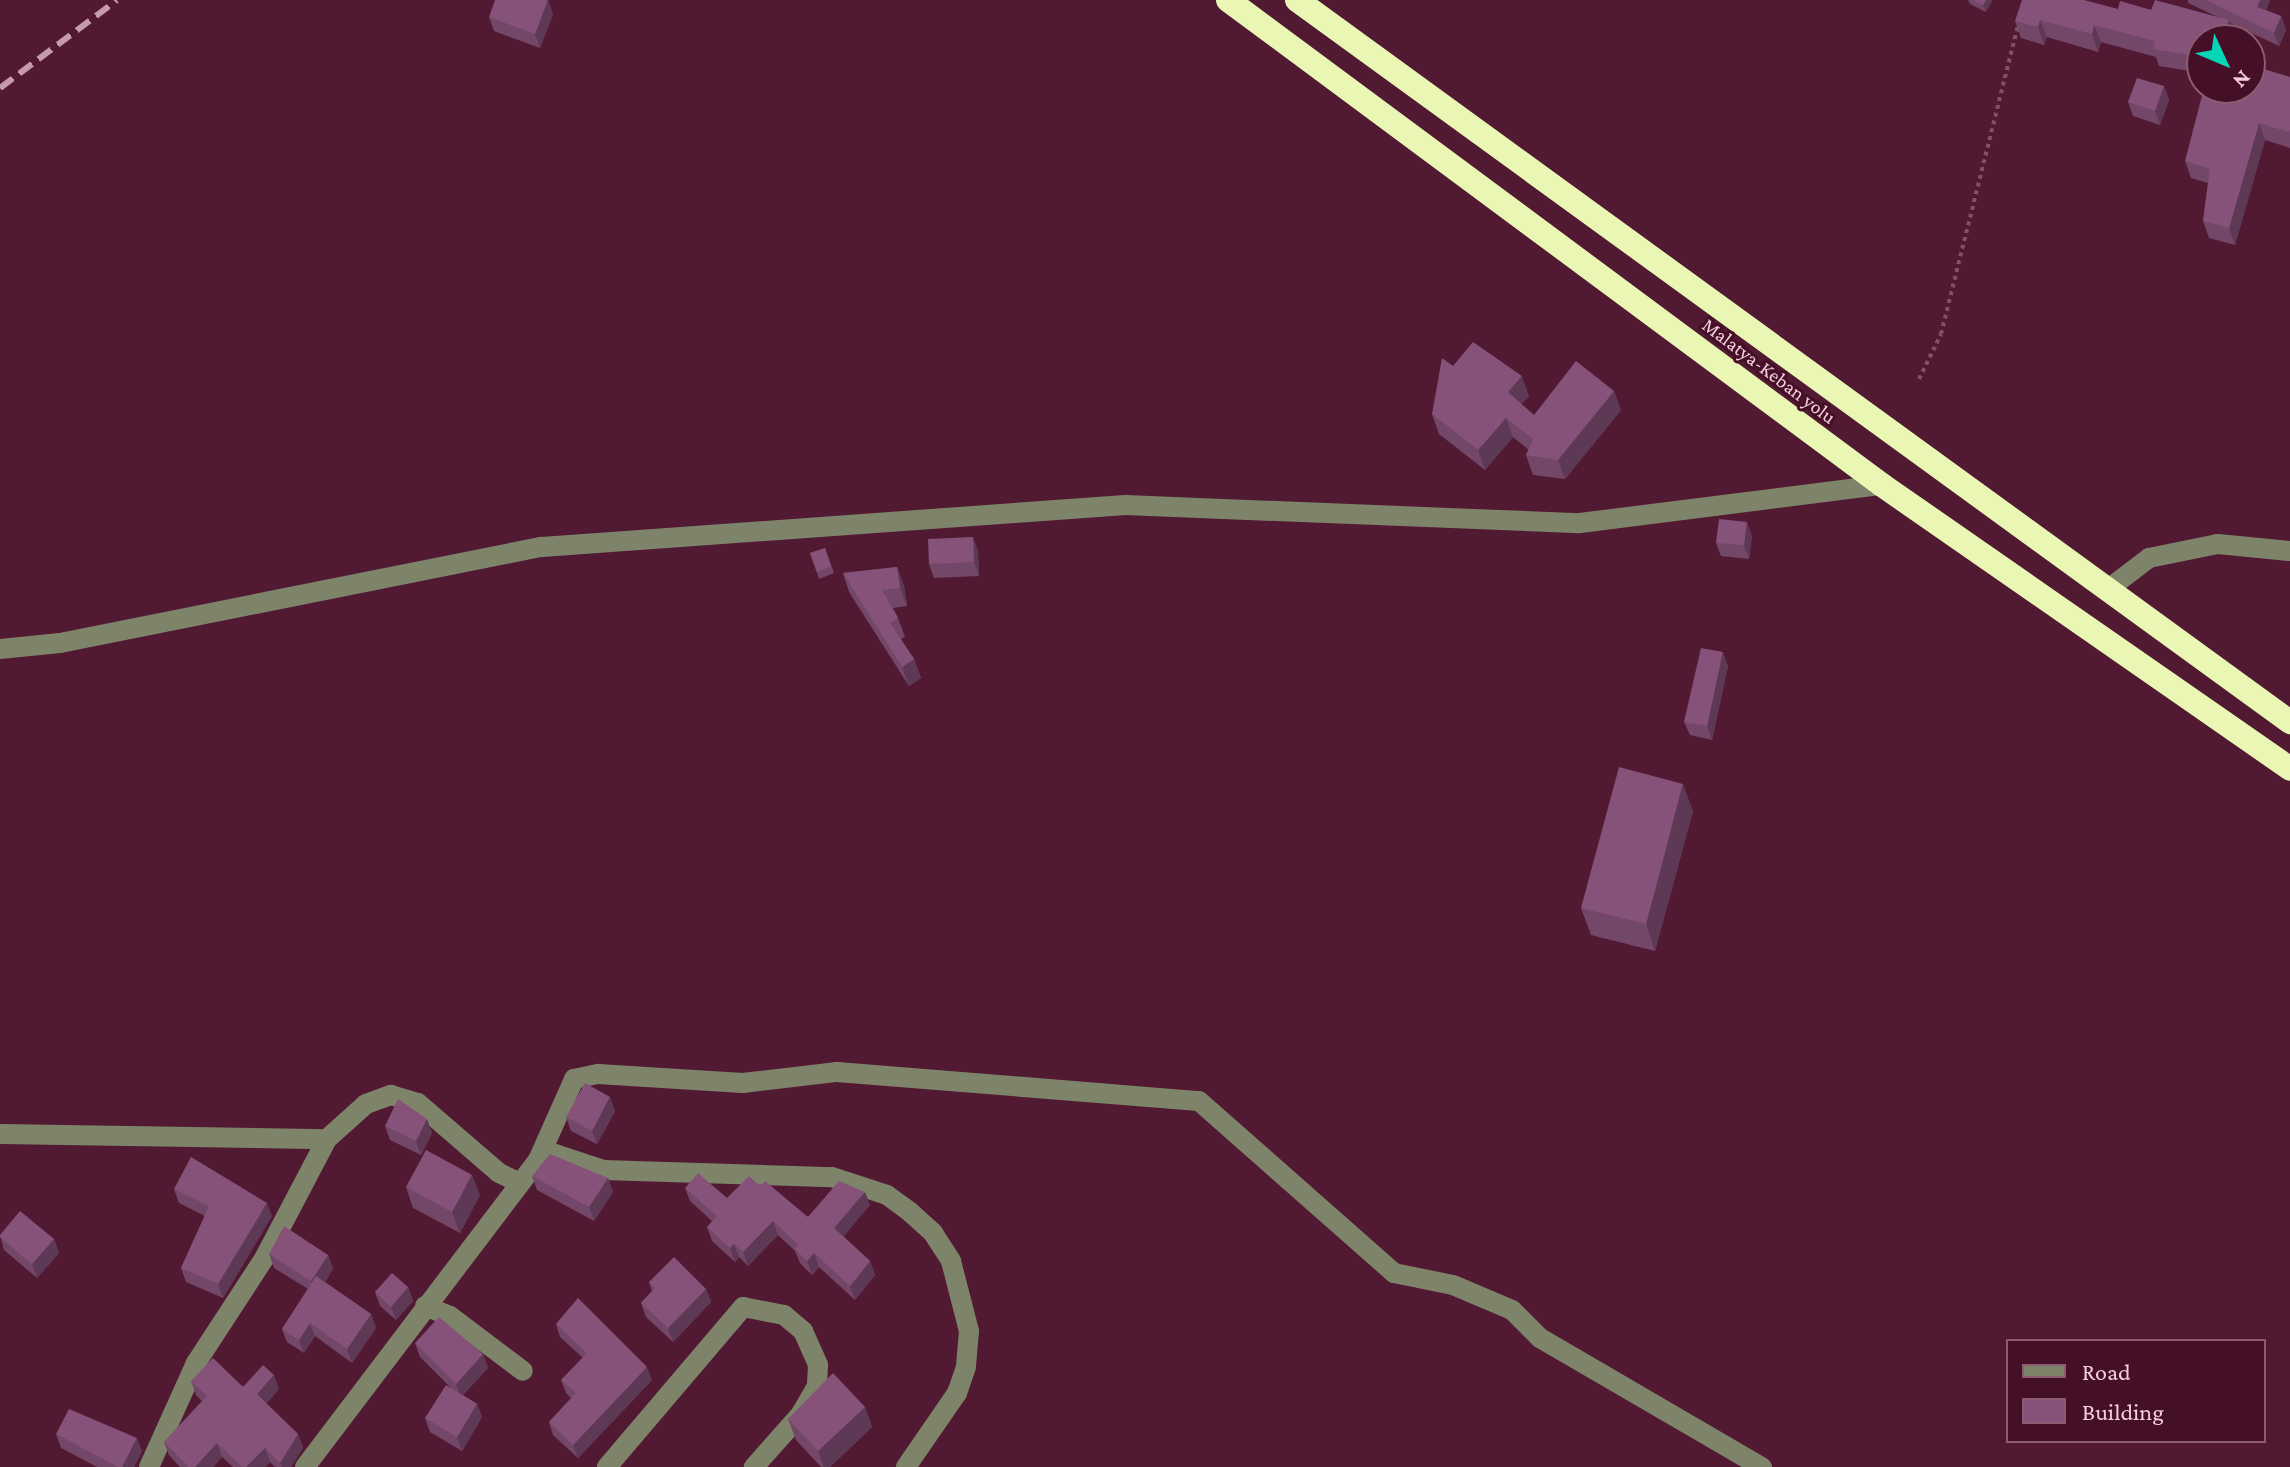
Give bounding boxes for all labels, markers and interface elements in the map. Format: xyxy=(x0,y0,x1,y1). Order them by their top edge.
north arrow xyxy=(2186,24,2266,104)
text: N xyxy=(2228,66,2256,94)
street label: Malatya-Keban yolu xyxy=(1697,313,1841,429)
legend xyxy=(2006,1339,2266,1443)
text: Road xyxy=(2082,1358,2131,1385)
text: Building xyxy=(2082,1398,2164,1425)

